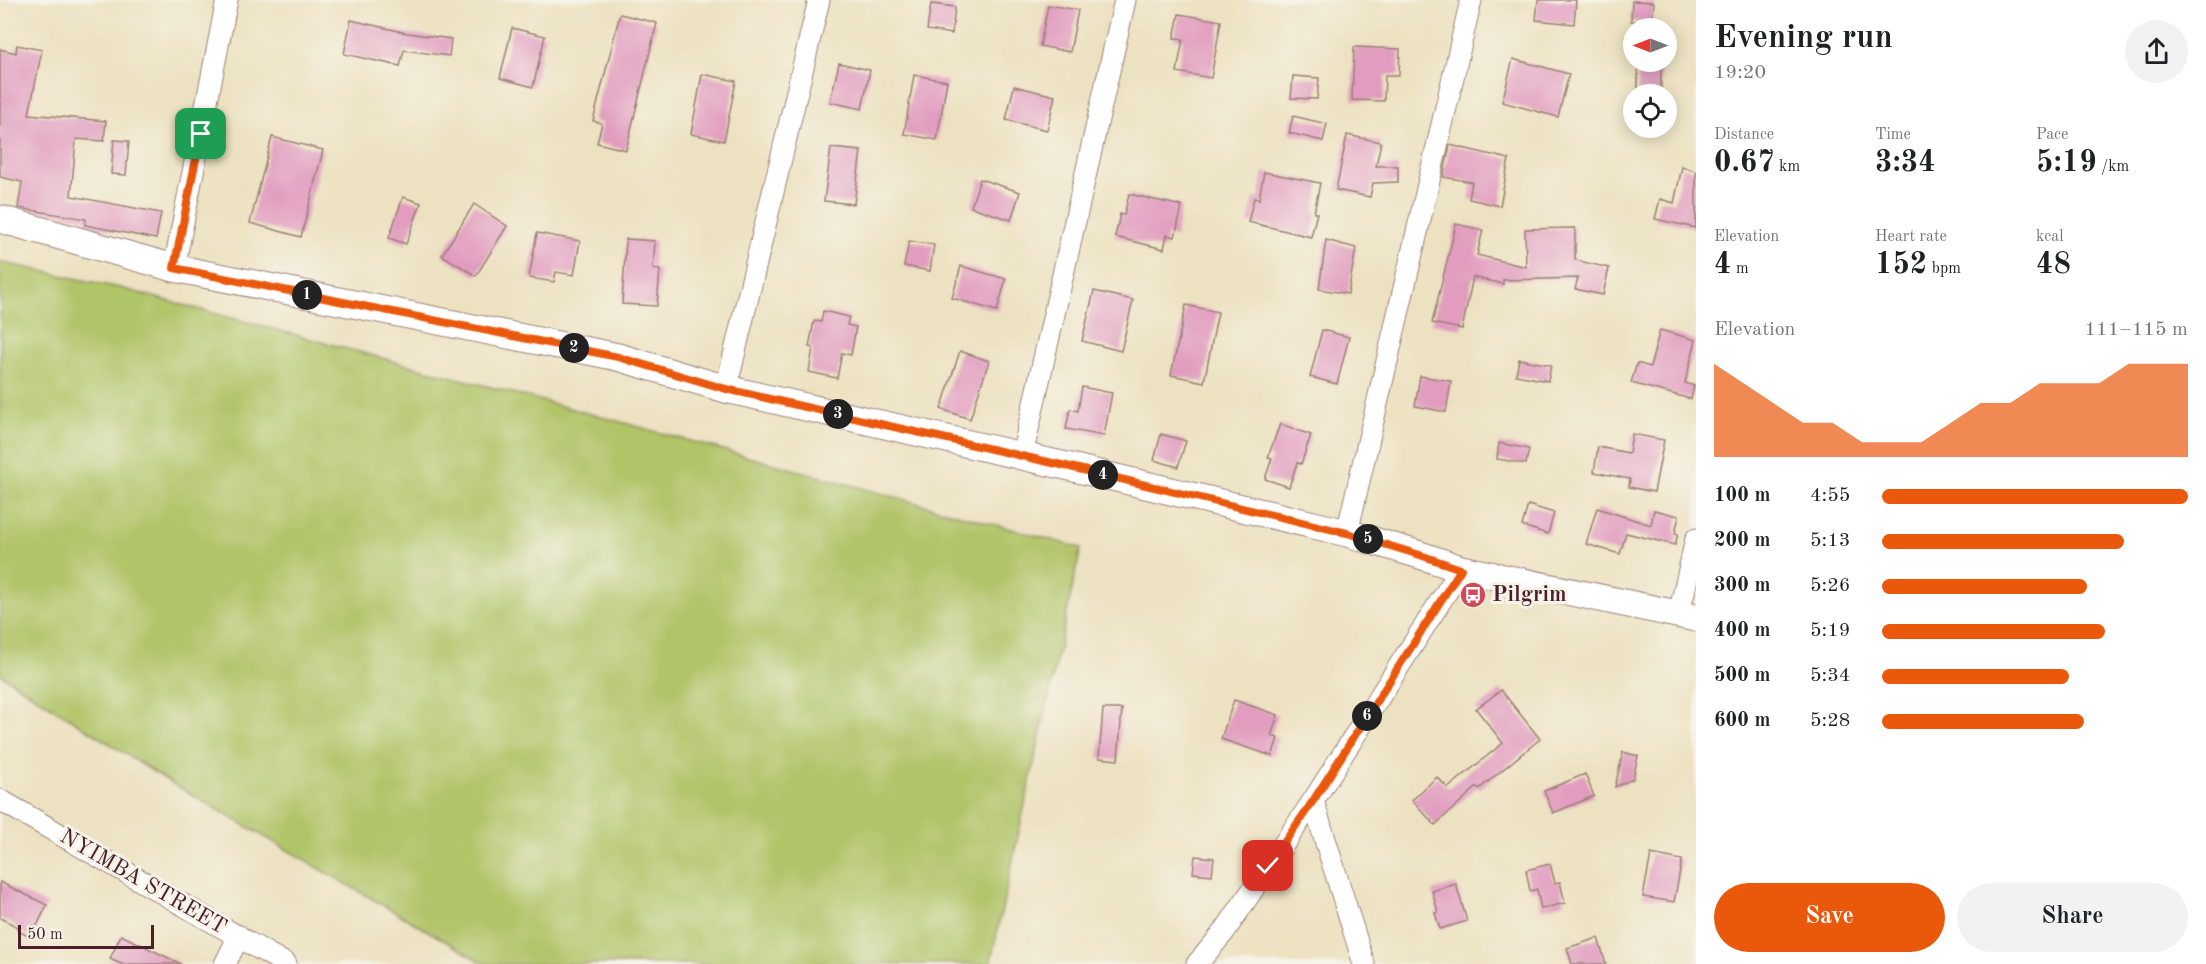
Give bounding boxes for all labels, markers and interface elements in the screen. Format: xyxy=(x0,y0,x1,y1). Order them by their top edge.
north arrow xyxy=(1623,18,1677,72)
map controls xyxy=(1623,18,1677,138)
button: share xyxy=(2125,20,2188,83)
text: Evening run xyxy=(1714,22,1893,55)
text: 19:20 xyxy=(1714,63,1766,83)
button: locate xyxy=(1623,84,1677,138)
pin xyxy=(175,108,226,159)
icon: arrive xyxy=(184,117,217,150)
text: Distance xyxy=(1714,127,1774,143)
text: Time xyxy=(1875,127,1911,143)
text: Pace xyxy=(2036,127,2068,143)
text: 0.67 xyxy=(1714,148,1775,178)
text: 3:34 xyxy=(1875,148,1936,178)
text: 5:19 xyxy=(2036,148,2097,178)
text: km xyxy=(1775,159,1800,175)
text: /km xyxy=(2097,159,2129,175)
text: Elevation xyxy=(1714,229,1779,245)
text: Heart rate xyxy=(1875,229,1947,245)
text: kcal xyxy=(2036,229,2064,245)
text: 4 xyxy=(1714,250,1731,280)
text: 152 xyxy=(1875,250,1927,280)
text: 48 xyxy=(2036,250,2071,280)
text: m xyxy=(1731,261,1749,277)
text: bpm xyxy=(1927,261,1961,277)
pin: 1 xyxy=(292,280,322,310)
text: 1 xyxy=(302,287,312,303)
text: Elevation xyxy=(1714,320,1795,340)
text: 111–115 m xyxy=(2085,320,2188,340)
pin: 2 xyxy=(559,333,589,363)
text: 2 xyxy=(569,340,579,356)
pin: 3 xyxy=(823,399,853,429)
text: 3 xyxy=(833,406,843,422)
pin: 4 xyxy=(1088,460,1118,490)
text: 4 xyxy=(1098,467,1108,483)
text: 100 m xyxy=(1714,486,1770,506)
text: 4:55 xyxy=(1810,486,1850,506)
pin: 5 xyxy=(1353,524,1383,554)
text: 5 xyxy=(1363,531,1373,547)
text: 200 m xyxy=(1714,531,1770,551)
text: 5:13 xyxy=(1810,531,1850,551)
text: 300 m xyxy=(1714,576,1770,596)
text: 5:26 xyxy=(1810,576,1850,596)
bus stop icon: Pilgrim xyxy=(1458,580,1488,610)
place label: Pilgrim xyxy=(1492,584,1567,606)
text: 400 m xyxy=(1714,621,1770,641)
text: 5:19 xyxy=(1810,621,1850,641)
text: 500 m xyxy=(1714,666,1770,686)
text: 5:34 xyxy=(1810,666,1850,686)
pin: 6 xyxy=(1352,701,1382,731)
text: 6 xyxy=(1362,708,1372,724)
text: 600 m xyxy=(1714,711,1770,731)
text: 5:28 xyxy=(1810,711,1850,731)
street label: NYIMBA STREET xyxy=(56,825,230,939)
pin xyxy=(1242,840,1293,891)
icon: check xyxy=(1251,849,1284,882)
button: Save xyxy=(1714,883,1945,952)
button: Share xyxy=(1957,883,2188,952)
scale bar xyxy=(18,922,154,950)
text: 50 m xyxy=(27,927,63,943)

